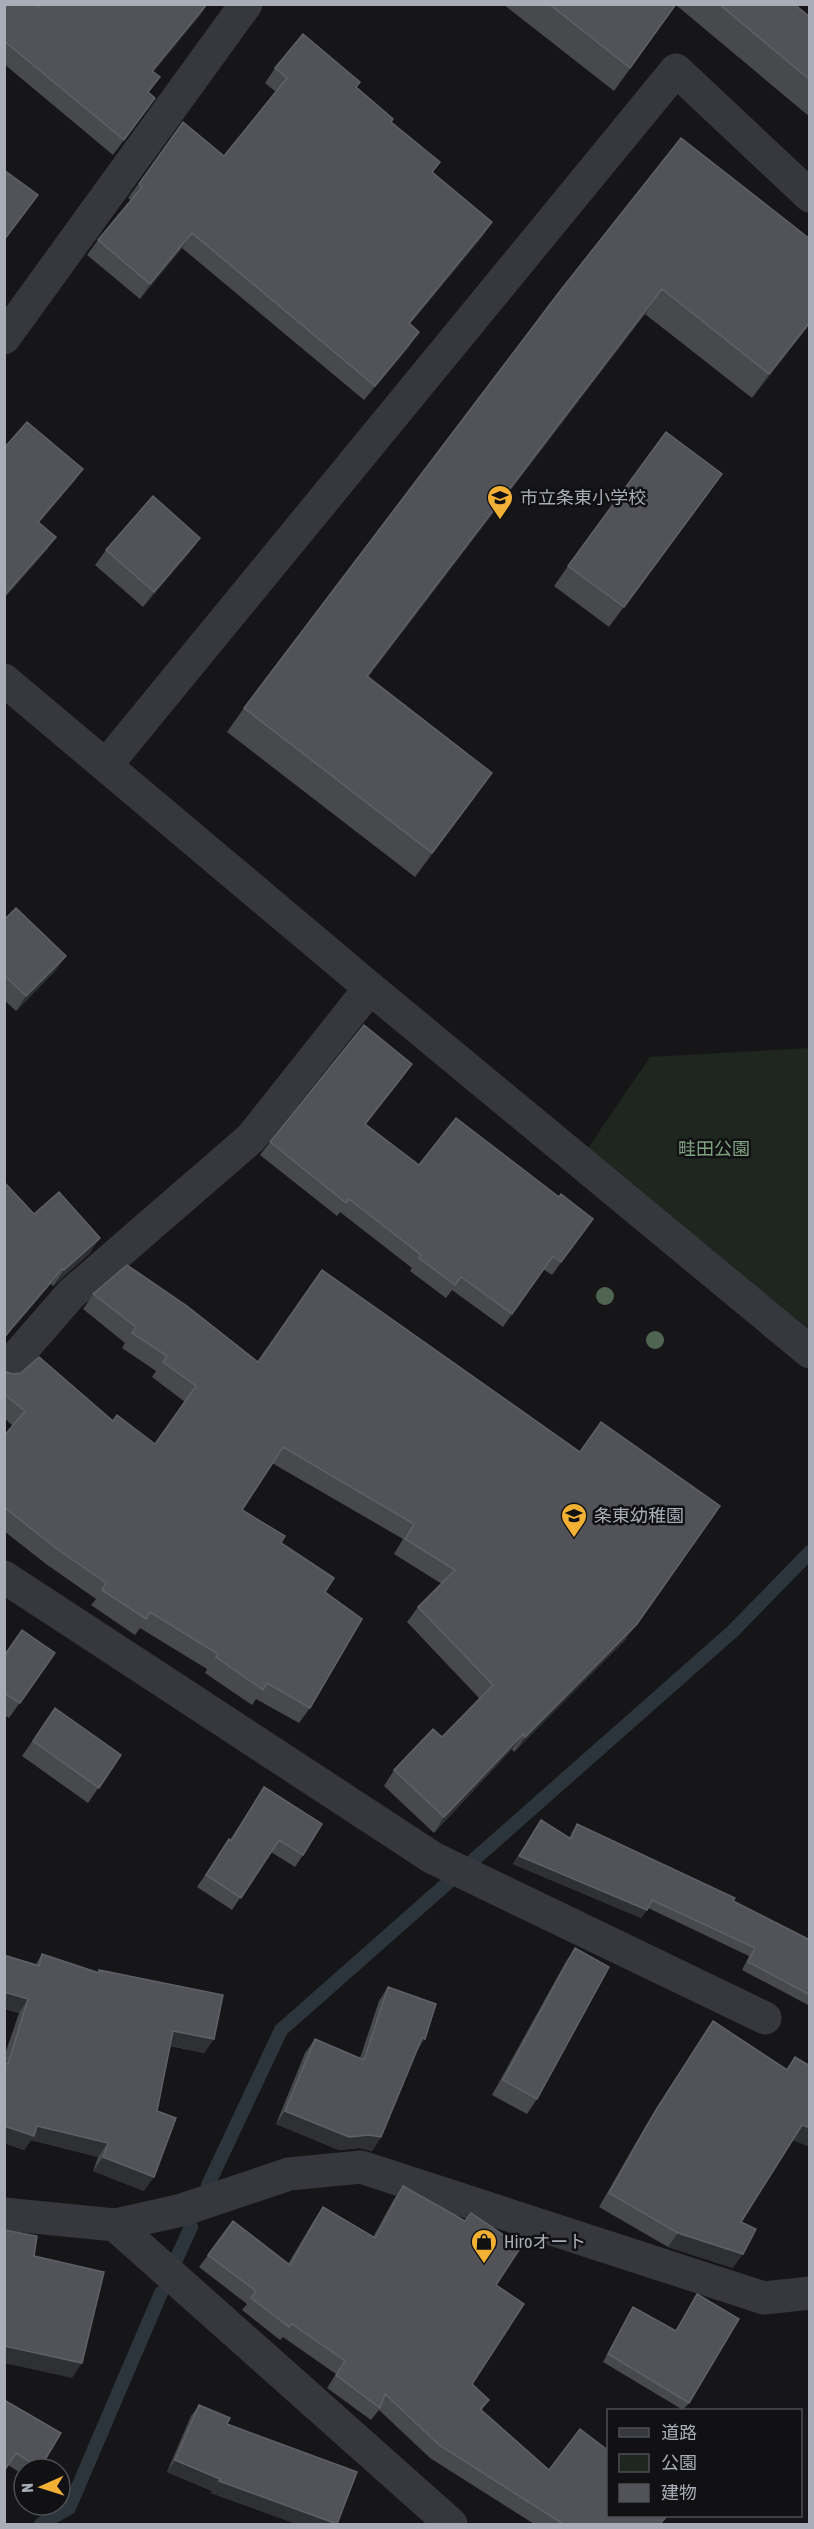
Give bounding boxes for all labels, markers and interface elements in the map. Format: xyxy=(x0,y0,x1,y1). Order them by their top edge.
school or university icon: 市立条東小学校 xyxy=(485,483,515,521)
place label: 市立条東小学校 xyxy=(520,487,646,508)
park label: 畦田公園 xyxy=(678,1138,750,1159)
school or university icon: 条東幼稚園 xyxy=(559,1501,589,1539)
place label: 条東幼稚園 xyxy=(594,1505,684,1526)
shop icon: Hiroオート xyxy=(469,2227,499,2265)
place label: Hiroオート xyxy=(504,2231,586,2252)
legend xyxy=(607,2409,802,2517)
text: 道路 xyxy=(661,2422,697,2443)
text: 公園 xyxy=(661,2452,697,2473)
north arrow xyxy=(12,2457,72,2517)
text: 建物 xyxy=(661,2482,697,2503)
text: N xyxy=(18,2483,36,2493)

